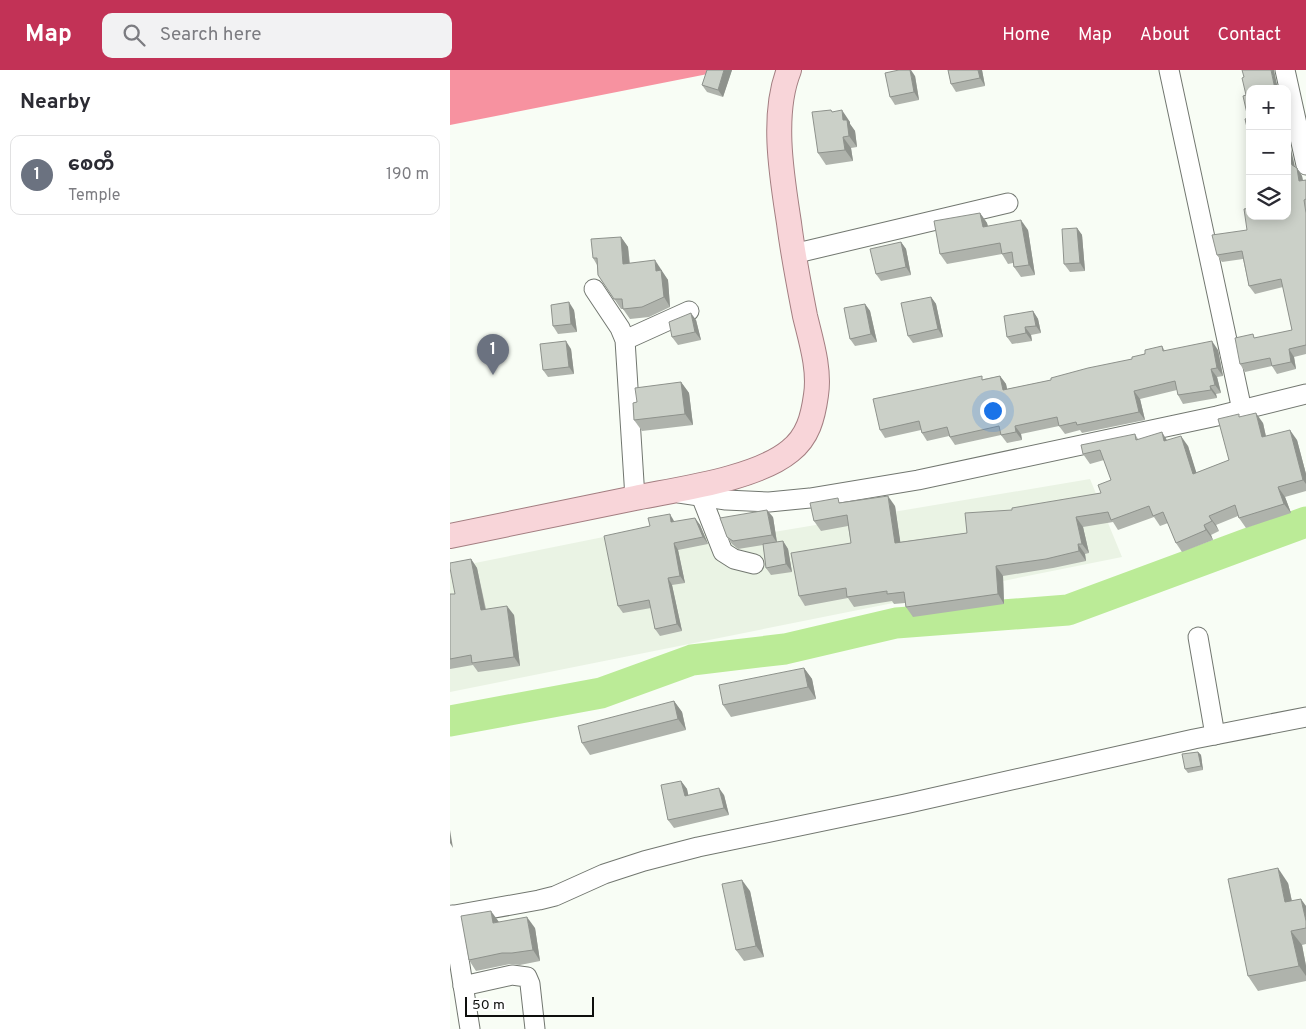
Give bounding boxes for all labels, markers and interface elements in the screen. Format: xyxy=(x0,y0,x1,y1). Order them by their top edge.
search box xyxy=(102,13,452,58)
text: Map xyxy=(25,20,72,50)
icon: search xyxy=(120,21,148,49)
text: Search here xyxy=(160,23,261,47)
text: Home xyxy=(1002,24,1050,47)
text: Map xyxy=(1078,24,1112,47)
text: About xyxy=(1140,24,1189,47)
text: Contact xyxy=(1217,24,1281,47)
map controls xyxy=(1246,85,1291,220)
button: + xyxy=(1246,85,1291,130)
text: Nearby xyxy=(20,89,91,116)
button: − xyxy=(1246,130,1291,175)
text: စေတီ xyxy=(68,153,114,177)
text: 1 xyxy=(34,165,40,185)
text: 190 m xyxy=(386,165,429,185)
button: layers xyxy=(1246,175,1291,220)
text: Temple xyxy=(68,186,120,206)
pin: 1 xyxy=(477,334,509,375)
your location xyxy=(980,398,1006,424)
scale bar xyxy=(465,994,594,1017)
text: 50 m xyxy=(472,997,505,1014)

